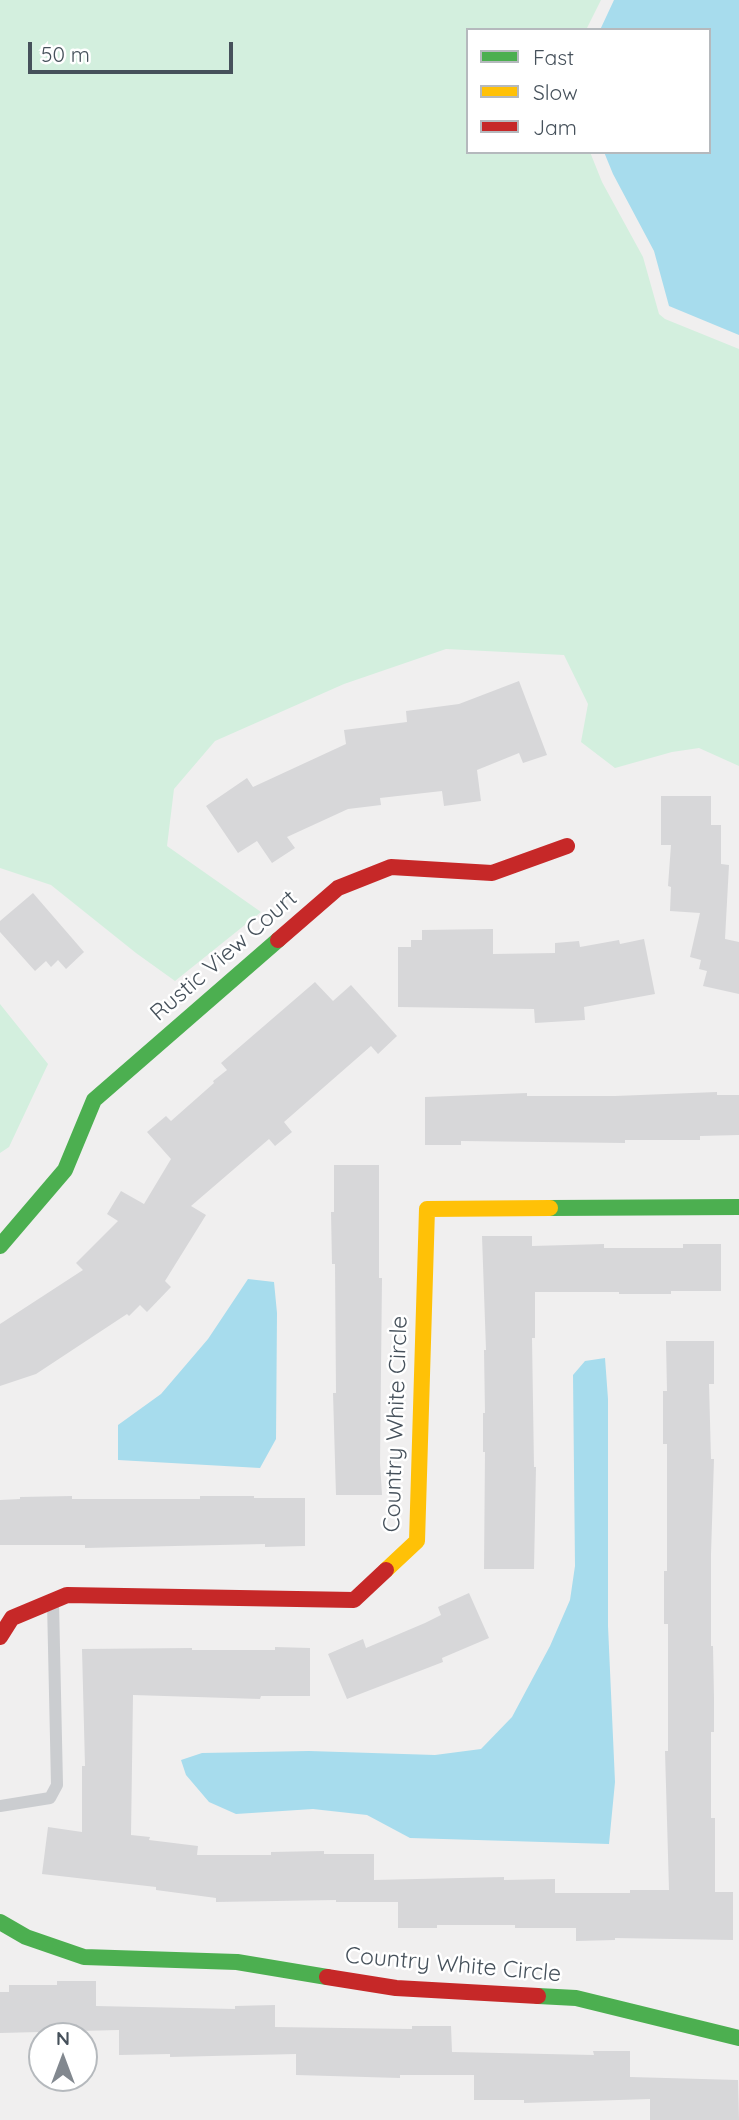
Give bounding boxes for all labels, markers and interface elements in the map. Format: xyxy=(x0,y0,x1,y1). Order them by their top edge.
scale bar xyxy=(32,28,236,72)
legend xyxy=(466,28,711,154)
text: 50 m xyxy=(41,41,90,67)
text: Fast xyxy=(533,44,574,70)
text: Slow xyxy=(533,79,578,105)
text: Jam xyxy=(533,114,577,140)
street label: Rustic View Court xyxy=(145,885,303,1027)
street label: Country White Circle xyxy=(378,1315,414,1533)
street label: Country White Circle xyxy=(344,1942,562,1988)
north arrow xyxy=(28,2022,98,2092)
text: N xyxy=(56,2026,70,2050)

